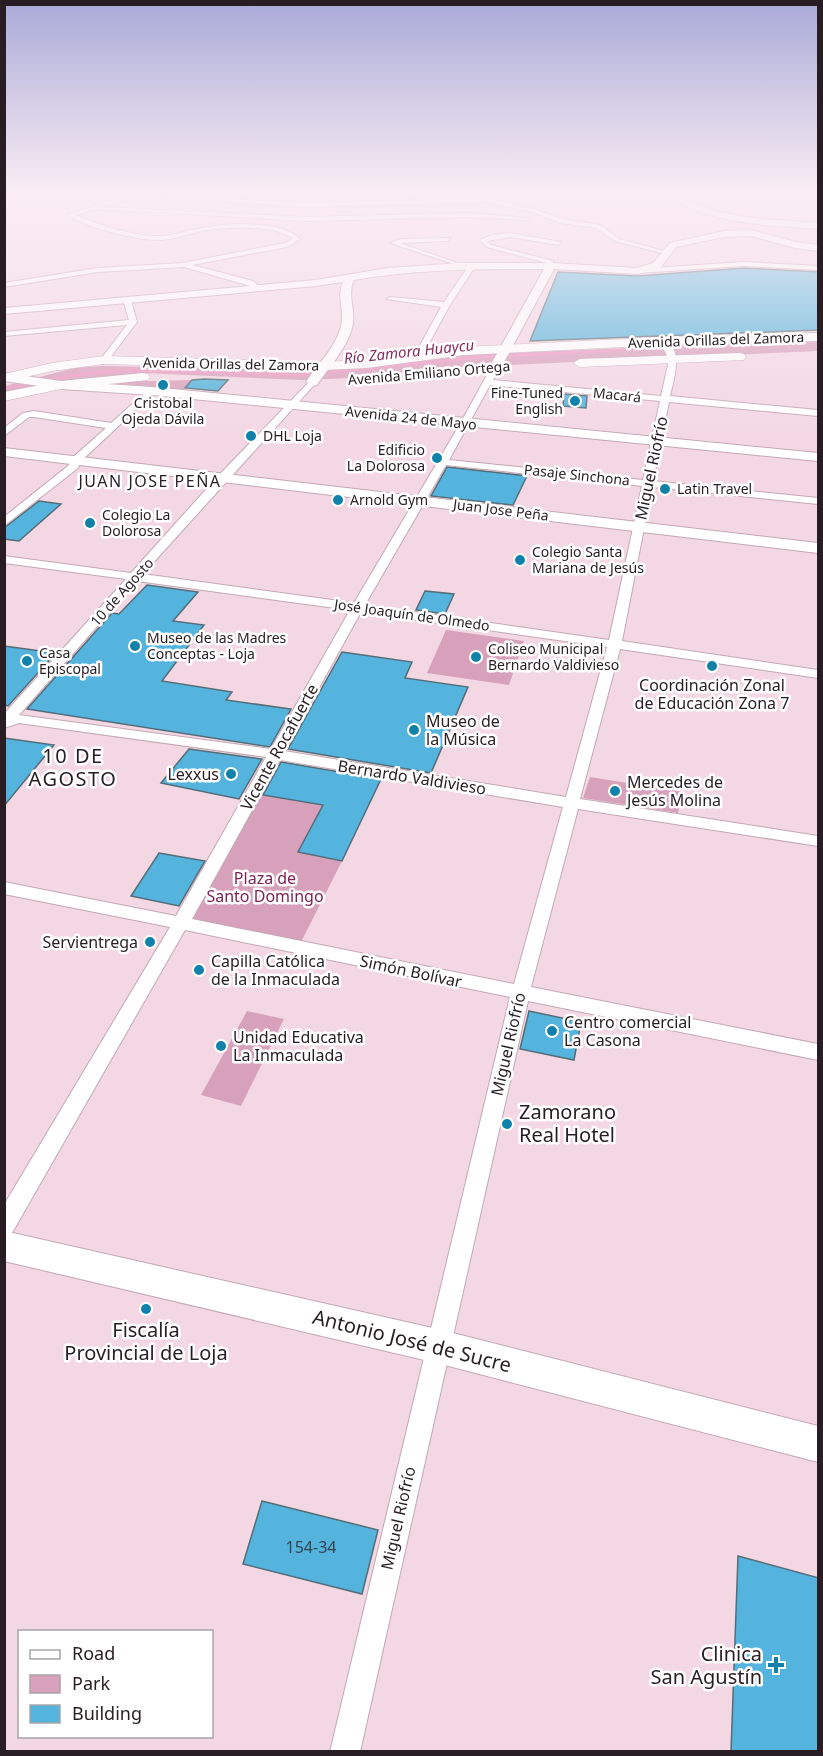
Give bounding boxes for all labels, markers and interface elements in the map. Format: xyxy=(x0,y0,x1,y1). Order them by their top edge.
street label: Avenida Orillas del Zamora xyxy=(627,327,805,352)
water label: Río Zamora Huaycu xyxy=(343,334,475,368)
street label: Avenida Orillas del Zamora xyxy=(143,352,319,375)
street label: Avenida Emiliano Ortega xyxy=(347,356,511,389)
marker: Cristobal Ojeda Dávila xyxy=(156,378,170,392)
place label: Fine-Tuned English xyxy=(491,383,563,418)
street label: Macará xyxy=(592,383,642,406)
place label: Cristobal Ojeda Dávila xyxy=(122,393,204,428)
marker: Fine-Tuned English xyxy=(568,394,582,408)
street label: Avenida 24 de Mayo xyxy=(344,401,478,434)
street label: Miguel Riofrío xyxy=(629,414,673,522)
place label: DHL Loja xyxy=(263,426,322,445)
marker: DHL Loja xyxy=(244,429,258,443)
place label: Edificio La Dolorosa xyxy=(347,440,425,475)
marker: Edificio La Dolorosa xyxy=(430,451,444,465)
street label: Pasaje Sinchona xyxy=(523,459,631,490)
district label: JUAN JOSE PEÑA xyxy=(76,470,222,492)
place label: Latin Travel xyxy=(677,479,752,498)
marker: Latin Travel xyxy=(658,482,672,496)
place label: Arnold Gym xyxy=(350,490,428,509)
marker: Arnold Gym xyxy=(331,493,345,507)
street label: Juan Jose Peña xyxy=(450,494,550,525)
place label: Colegio La Dolorosa xyxy=(102,505,170,540)
marker: Colegio La Dolorosa xyxy=(83,516,97,530)
place label: Colegio Santa Mariana de Jesús xyxy=(532,542,644,577)
street label: 10 de Agosto xyxy=(86,553,157,630)
marker: Colegio Santa Mariana de Jesús xyxy=(513,553,527,567)
street label: José Joaquín de Olmedo xyxy=(331,594,491,635)
place label: Museo de las Madres Conceptas - Loja xyxy=(147,628,287,663)
marker: Museo de las Madres Conceptas - Loja xyxy=(128,639,142,653)
place label: Coliseo Municipal Bernardo Valdivieso xyxy=(488,639,619,674)
place label: Casa Episcopal xyxy=(39,643,101,678)
marker: Coliseo Municipal Bernardo Valdivieso xyxy=(469,650,483,664)
marker: Casa Episcopal xyxy=(20,654,34,668)
marker: Coordinación Zonal de Educación Zona 7 xyxy=(705,659,719,673)
place label: Coordinación Zonal de Educación Zona 7 xyxy=(635,674,789,714)
street label: Vicente Rocafuerte xyxy=(235,680,323,814)
place label: Museo de la Música xyxy=(426,710,500,750)
marker: Museo de la Música xyxy=(407,723,421,737)
district label: 10 DE AGOSTO xyxy=(29,742,117,792)
street label: Bernardo Valdivieso xyxy=(336,754,488,800)
place label: Lexxus xyxy=(167,763,219,785)
marker: Lexxus xyxy=(224,767,238,781)
place label: Mercedes de Jesús Molina xyxy=(625,771,723,811)
marker: Mercedes de Jesús Molina xyxy=(608,784,622,798)
park label: Plaza de Santo Domingo xyxy=(206,867,324,907)
place label: Servientrega xyxy=(43,931,138,953)
marker: Servientrega xyxy=(143,935,157,949)
street label: Simón Bolívar xyxy=(358,949,464,993)
place label: Capilla Católica de la Inmaculada xyxy=(211,950,340,990)
marker: Capilla Católica de la Inmaculada xyxy=(192,963,206,977)
street label: Miguel Riofrío xyxy=(485,990,531,1098)
place label: Centro comercial La Casona xyxy=(564,1011,691,1051)
marker: Centro comercial La Casona xyxy=(545,1024,559,1038)
place label: Unidad Educativa La Inmaculada xyxy=(233,1026,364,1066)
marker: Unidad Educativa La Inmaculada xyxy=(214,1039,228,1053)
place label: Zamorano Real Hotel xyxy=(519,1098,616,1148)
marker: Zamorano Real Hotel xyxy=(500,1117,514,1131)
marker: Fiscalía Provincial de Loja xyxy=(139,1302,153,1316)
street label: Antonio José de Sucre xyxy=(310,1303,514,1378)
place label: Fiscalía Provincial de Loja xyxy=(64,1316,228,1366)
street label: Miguel Riofrío xyxy=(375,1464,421,1572)
house number: 154-34 xyxy=(286,1536,336,1558)
legend xyxy=(18,1630,213,1738)
place label: Clinica San Agustín xyxy=(650,1640,762,1690)
text: Road xyxy=(72,1641,115,1665)
marker: Clinica San Agustín xyxy=(767,1656,785,1674)
text: Park xyxy=(72,1671,110,1695)
text: Building xyxy=(72,1701,142,1725)

